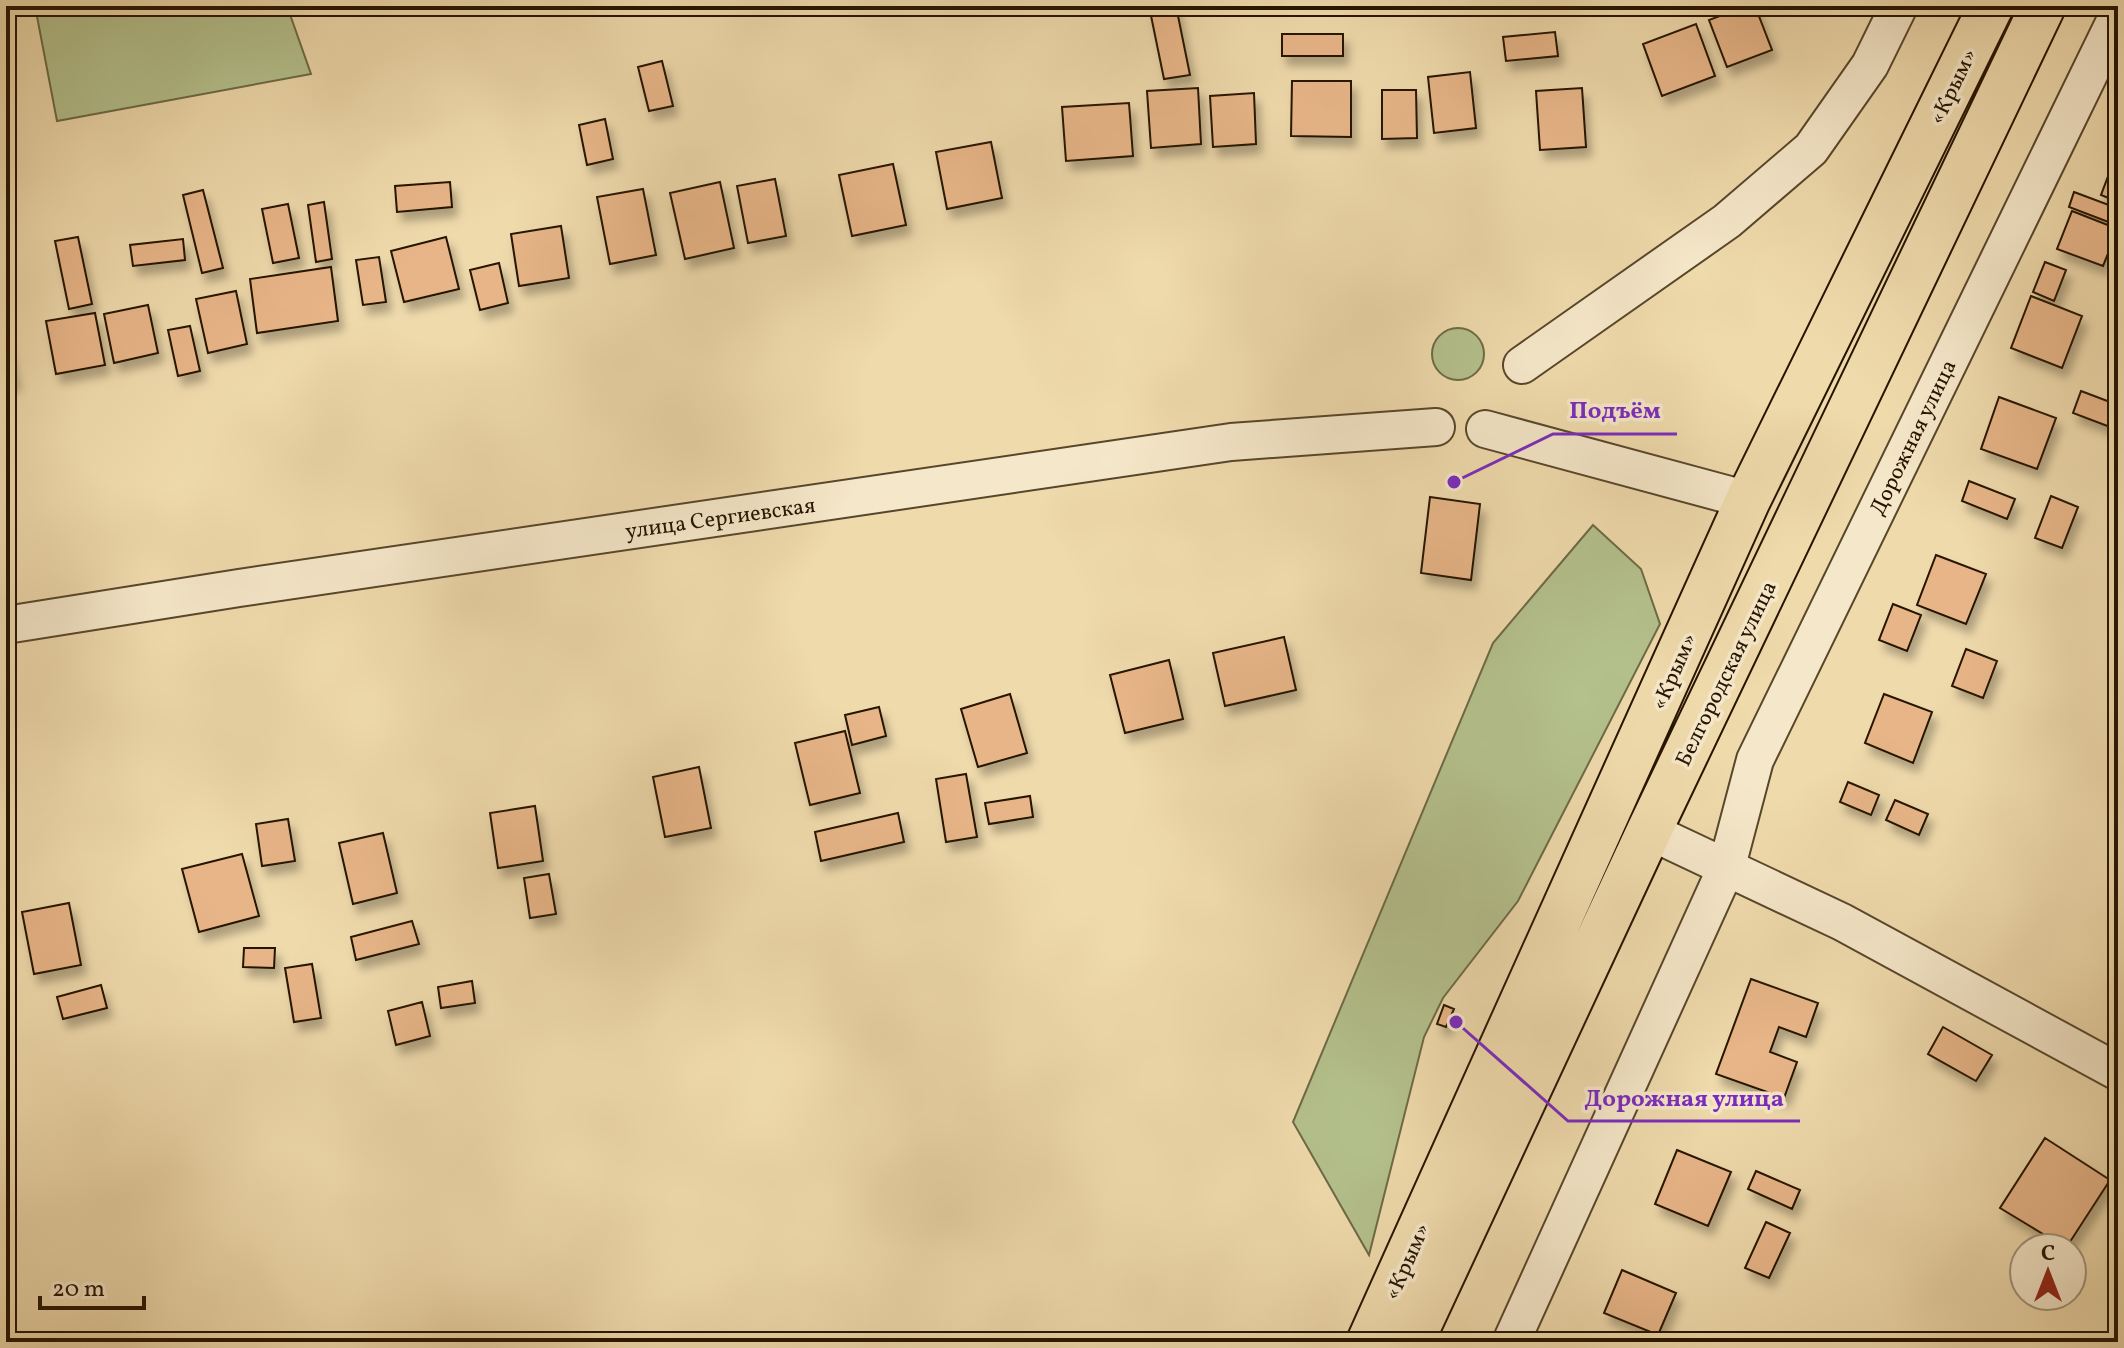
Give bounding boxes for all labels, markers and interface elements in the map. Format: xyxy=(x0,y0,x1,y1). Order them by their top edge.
street label: «Крым» xyxy=(1923,44,1986,130)
street label: Дорожная улица xyxy=(1863,355,1965,521)
callout: Подъём xyxy=(1553,386,1677,434)
text: Подъём xyxy=(1569,395,1661,429)
street label: улица Сергиевская xyxy=(623,491,817,548)
street label: Белгородская улица xyxy=(1669,576,1786,772)
street label: «Крым» xyxy=(1645,629,1706,715)
callout: Дорожная улица xyxy=(1568,1073,1800,1121)
text: Дорожная улица xyxy=(1584,1083,1784,1117)
street label: «Крым» xyxy=(1378,1219,1439,1305)
north arrow xyxy=(2008,1232,2088,1312)
text: С xyxy=(2041,1239,2055,1270)
scale bar xyxy=(40,1260,144,1310)
text: 20 m xyxy=(52,1273,105,1307)

